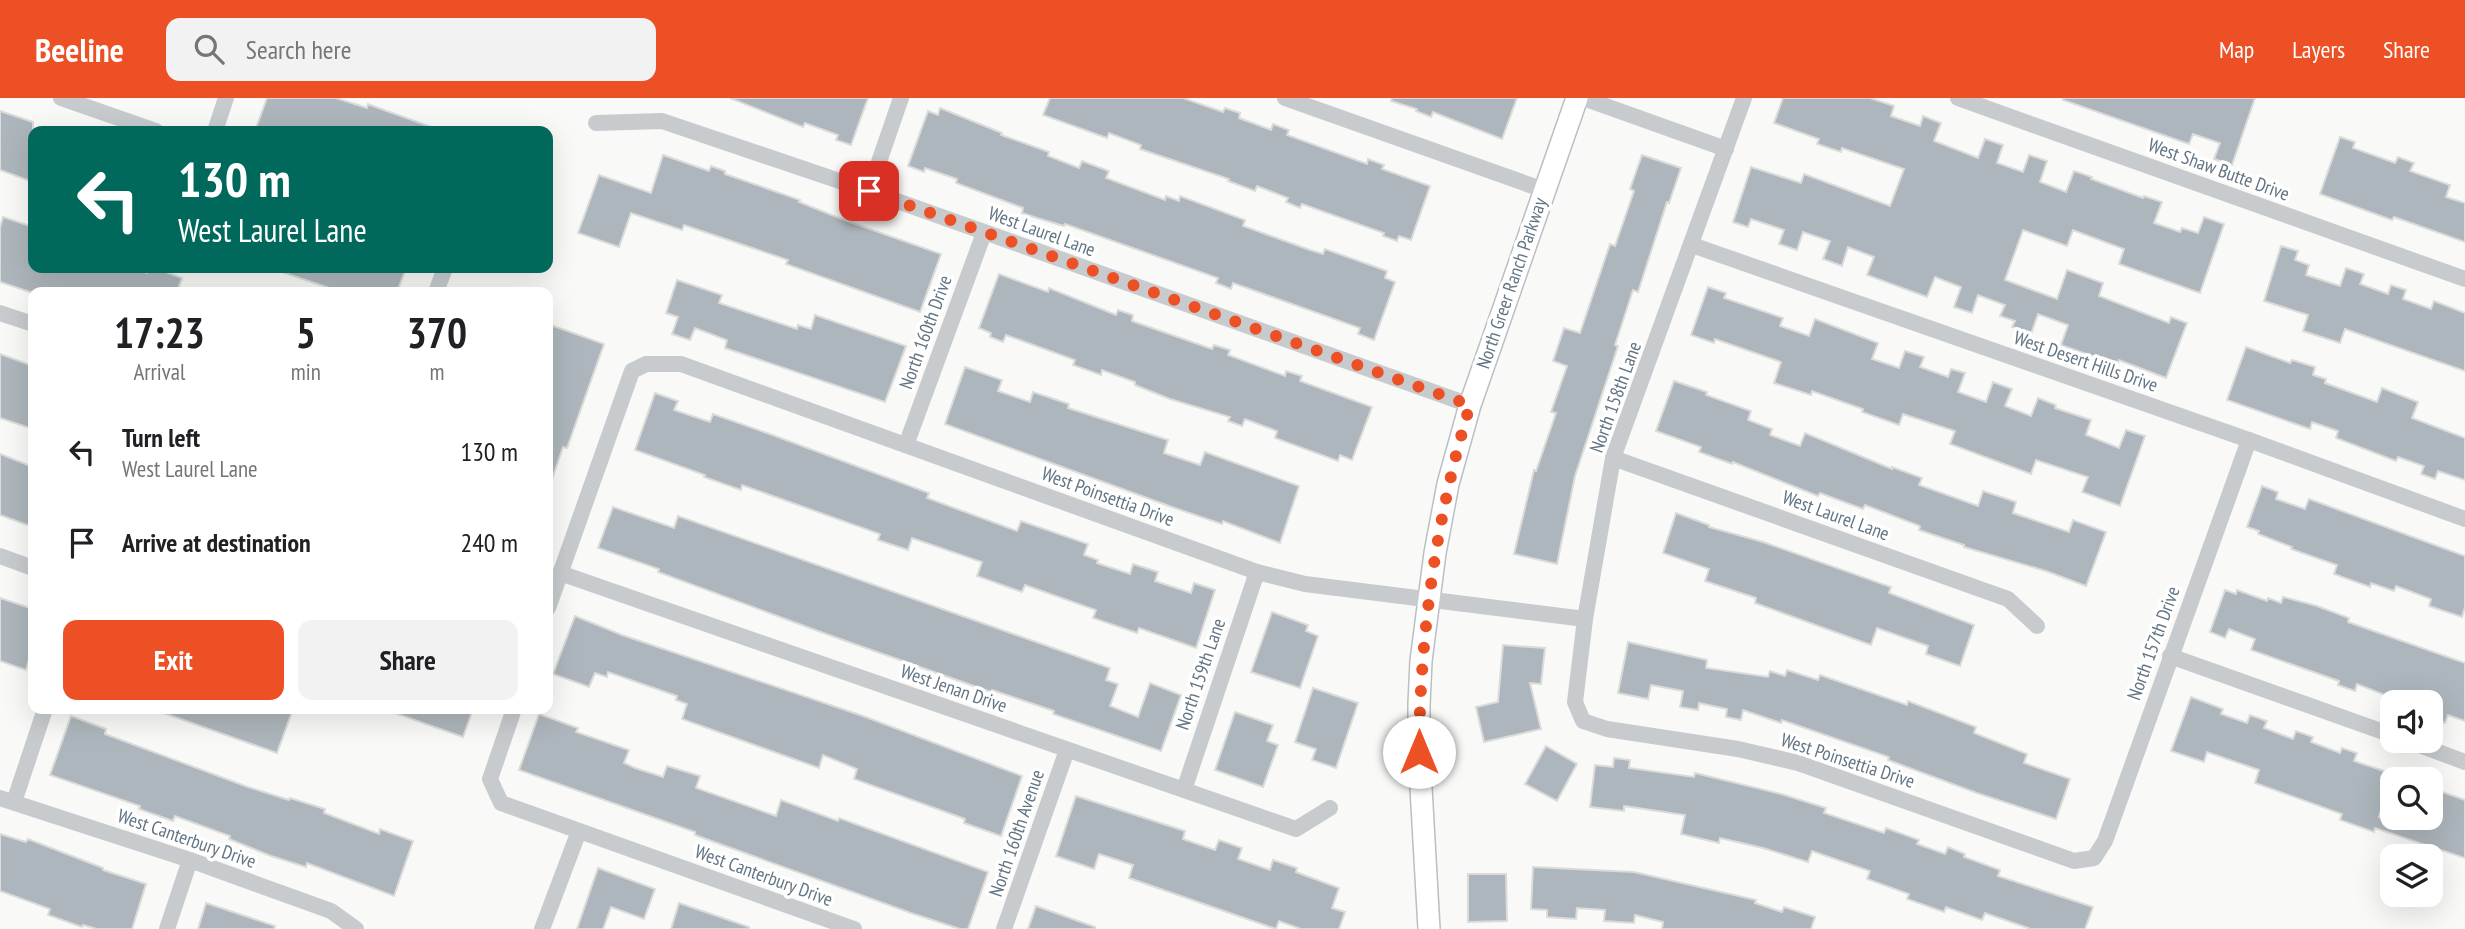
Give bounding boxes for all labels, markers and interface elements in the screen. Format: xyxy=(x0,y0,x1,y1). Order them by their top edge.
search box xyxy=(166,18,656,81)
text: Beeline xyxy=(35,28,124,71)
icon: search xyxy=(190,30,228,68)
text: Search here xyxy=(246,33,351,66)
text: Map xyxy=(2219,34,2254,65)
text: Layers xyxy=(2292,34,2345,65)
text: Share xyxy=(2383,34,2430,65)
street label: West Shaw Butte Drive xyxy=(2145,132,2293,206)
text: 130 m xyxy=(178,147,291,211)
icon: left xyxy=(63,154,154,245)
pin xyxy=(839,161,899,221)
icon: arrive xyxy=(850,172,888,210)
street label: North Greer Ranch Parkway xyxy=(1470,193,1552,372)
street label: West Laurel Lane xyxy=(985,201,1099,261)
text: West Laurel Lane xyxy=(178,209,367,251)
street label: North 160th Drive xyxy=(893,272,957,392)
text: 17:23 xyxy=(114,305,205,360)
text: 5 xyxy=(296,305,316,360)
text: 370 xyxy=(407,305,467,360)
street label: West Desert Hills Drive xyxy=(2011,325,2161,397)
street label: North 158th Lane xyxy=(1584,338,1646,456)
text: Arrival xyxy=(133,357,185,386)
text: min xyxy=(291,357,321,386)
text: m xyxy=(429,357,444,386)
text: Turn left xyxy=(122,421,200,454)
icon: left xyxy=(63,433,101,471)
text: 130 m xyxy=(460,435,518,468)
text: West Laurel Lane xyxy=(122,454,258,483)
street label: West Poinsettia Drive xyxy=(1038,461,1178,531)
street label: West Laurel Lane xyxy=(1779,485,1893,545)
icon: arrive xyxy=(63,524,101,562)
text: Arrive at destination xyxy=(122,526,311,559)
text: 240 m xyxy=(460,526,518,559)
street label: North 157th Drive xyxy=(2121,583,2185,703)
street label: North 159th Lane xyxy=(1170,615,1230,733)
button: Exit xyxy=(63,620,284,700)
button: Share xyxy=(298,620,518,700)
street label: West Jenan Drive xyxy=(898,659,1010,717)
map controls xyxy=(2380,690,2443,907)
button: sound xyxy=(2380,690,2443,753)
position arrow xyxy=(1382,715,1456,789)
street label: West Poinsettia Drive xyxy=(1778,727,1918,793)
street label: North 160th Avenue xyxy=(983,766,1049,900)
button: search xyxy=(2380,767,2443,830)
street label: West Canterbury Drive xyxy=(115,803,260,873)
street label: West Canterbury Drive xyxy=(692,839,836,911)
button: layers xyxy=(2380,844,2443,907)

